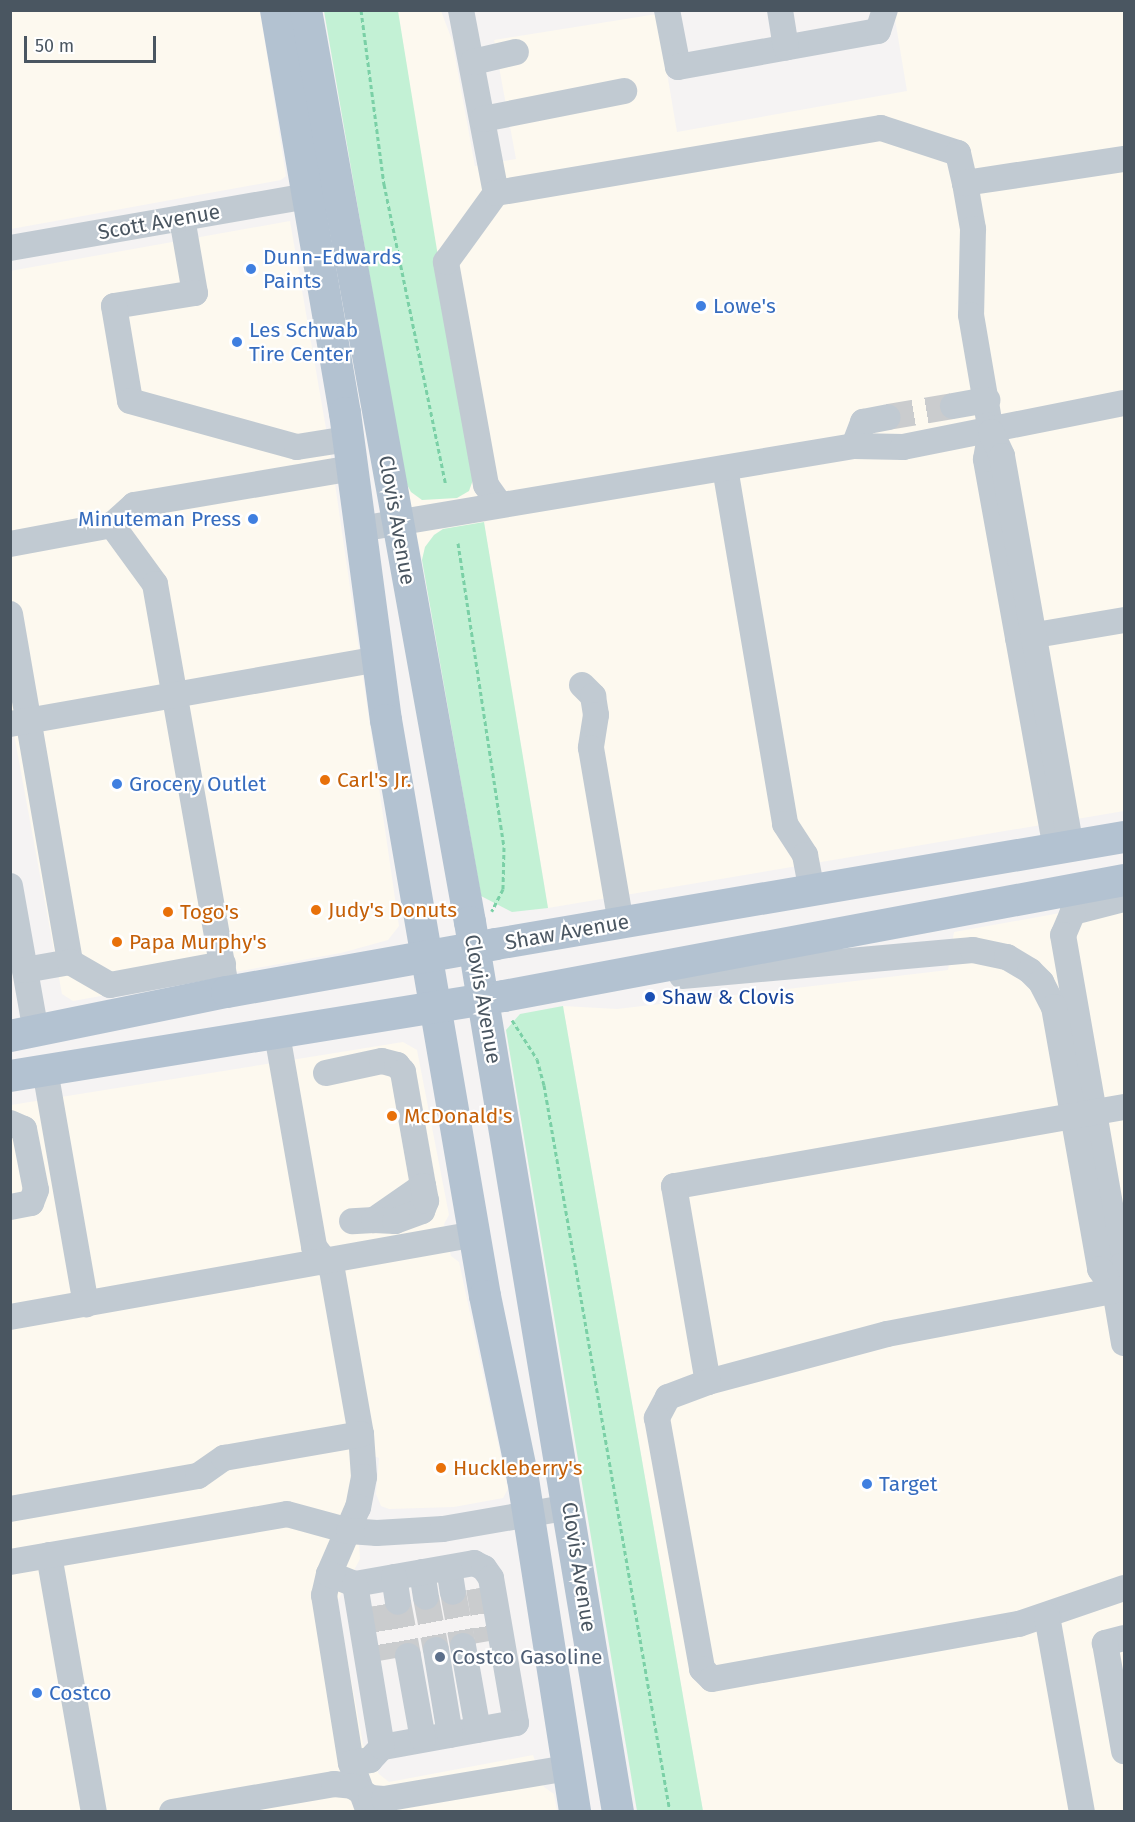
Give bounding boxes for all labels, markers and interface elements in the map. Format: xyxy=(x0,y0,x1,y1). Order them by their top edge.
scale bar xyxy=(27,24,159,62)
text: 50 m xyxy=(35,35,74,57)
street label: Scott Avenue xyxy=(96,199,222,245)
place label: Dunn-Edwards Paints xyxy=(263,244,401,294)
marker: Dunn-Edwards Paints xyxy=(244,262,258,276)
place label: Lowe's xyxy=(713,293,776,319)
marker: Lowe's xyxy=(694,299,708,313)
place label: Les Schwab Tire Center xyxy=(249,317,358,367)
marker: Les Schwab Tire Center xyxy=(230,335,244,349)
street label: Clovis Avenue xyxy=(373,453,421,587)
place label: Minuteman Press xyxy=(78,506,241,532)
marker: Minuteman Press xyxy=(246,512,260,526)
place label: Carl's Jr. xyxy=(337,767,412,793)
place label: Grocery Outlet xyxy=(129,771,266,797)
marker: Carl's Jr. xyxy=(318,773,332,787)
marker: Grocery Outlet xyxy=(110,777,124,791)
place label: Judy's Donuts xyxy=(328,897,457,923)
place label: Togo's xyxy=(180,899,239,925)
marker: Judy's Donuts xyxy=(309,903,323,917)
marker: Togo's xyxy=(161,905,175,919)
street label: Shaw Avenue xyxy=(503,909,631,955)
place label: Papa Murphy's xyxy=(129,929,267,955)
street label: Clovis Avenue xyxy=(459,932,507,1066)
marker: Papa Murphy's xyxy=(110,935,124,949)
place label: Shaw & Clovis xyxy=(662,984,794,1010)
marker: Shaw & Clovis xyxy=(643,990,657,1004)
place label: McDonald's xyxy=(404,1103,512,1129)
marker: McDonald's xyxy=(385,1109,399,1123)
place label: Huckleberry's xyxy=(453,1455,582,1481)
marker: Huckleberry's xyxy=(434,1461,448,1475)
place label: Target xyxy=(879,1471,938,1497)
marker: Target xyxy=(860,1477,874,1491)
street label: Clovis Avenue xyxy=(556,1500,602,1634)
place label: Costco Gasoline xyxy=(452,1644,602,1670)
marker: Costco Gasoline xyxy=(433,1650,447,1664)
place label: Costco xyxy=(49,1680,112,1706)
marker: Costco xyxy=(30,1686,44,1700)

